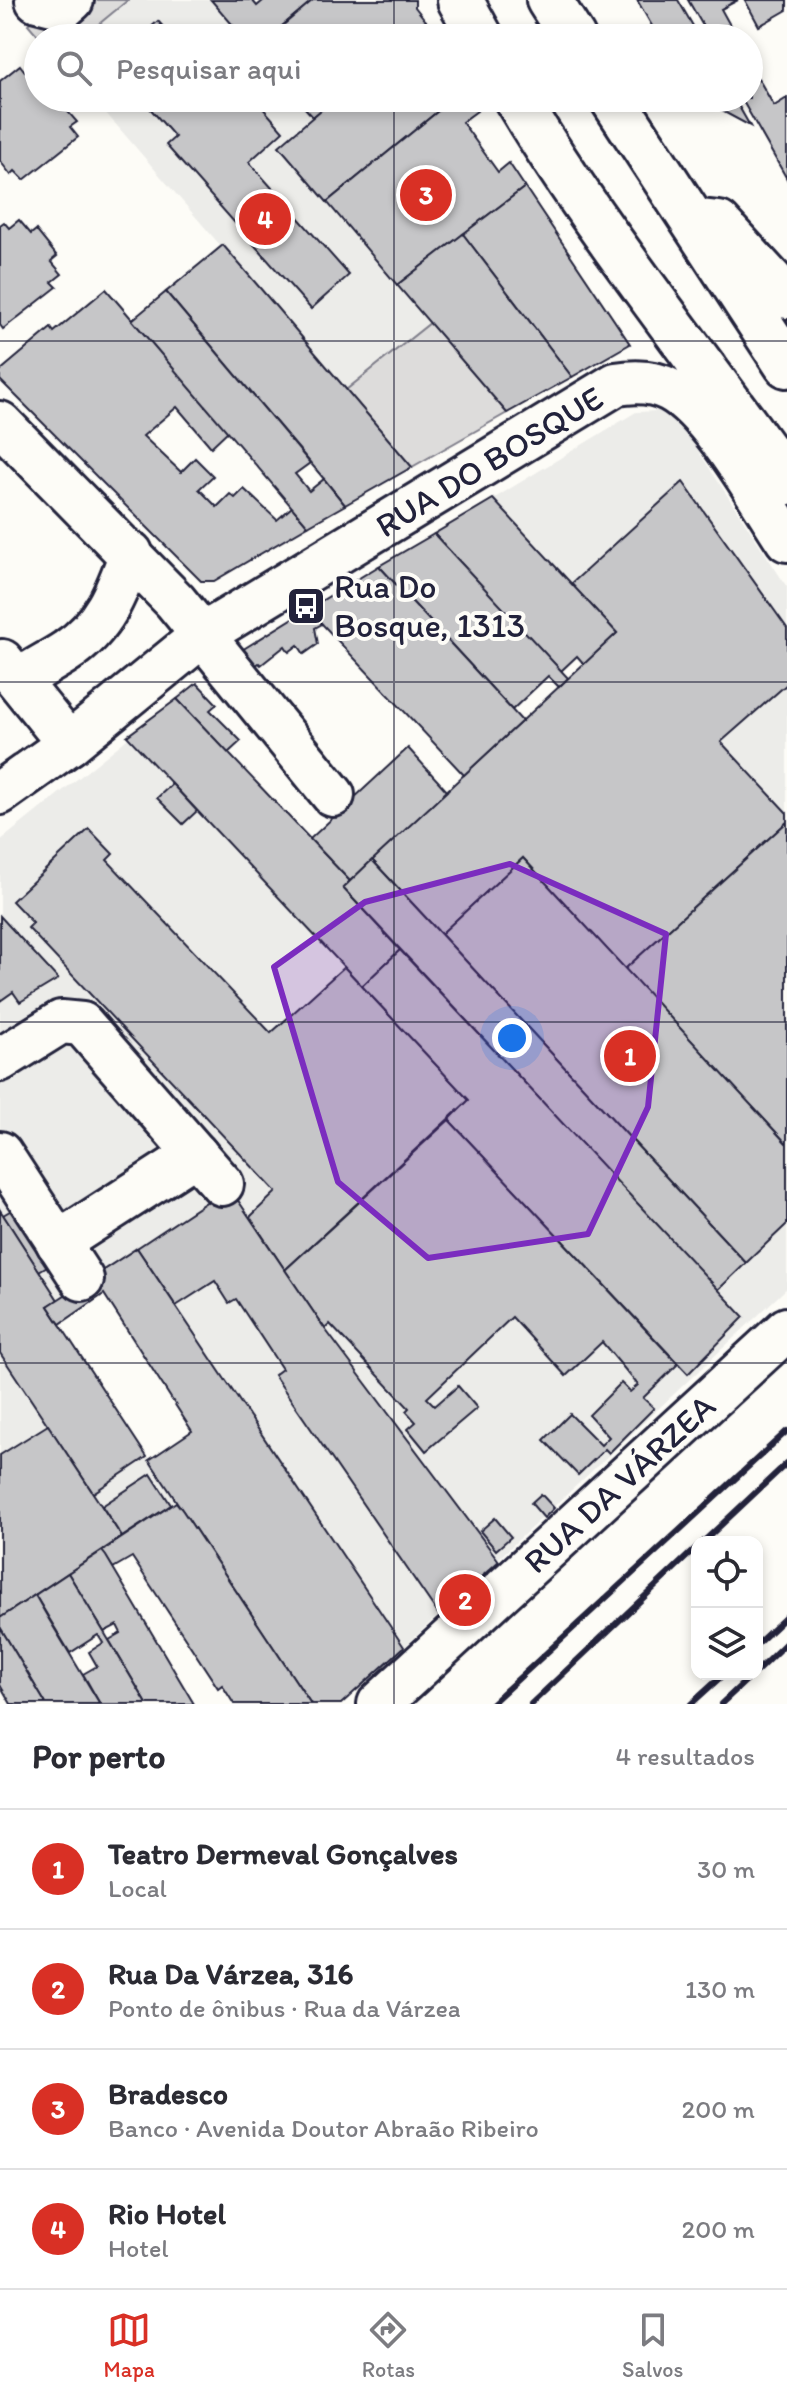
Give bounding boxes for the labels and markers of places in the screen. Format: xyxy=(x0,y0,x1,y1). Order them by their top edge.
pin: 3 xyxy=(400,165,452,225)
pin: 4 xyxy=(239,189,291,249)
place label: Rua Do Bosque, 1313 xyxy=(334,566,525,646)
bus stop icon: Rua Do Bosque, 1313 xyxy=(285,585,327,627)
pin: 1 xyxy=(604,1026,656,1086)
pin: 2 xyxy=(439,1570,491,1630)

